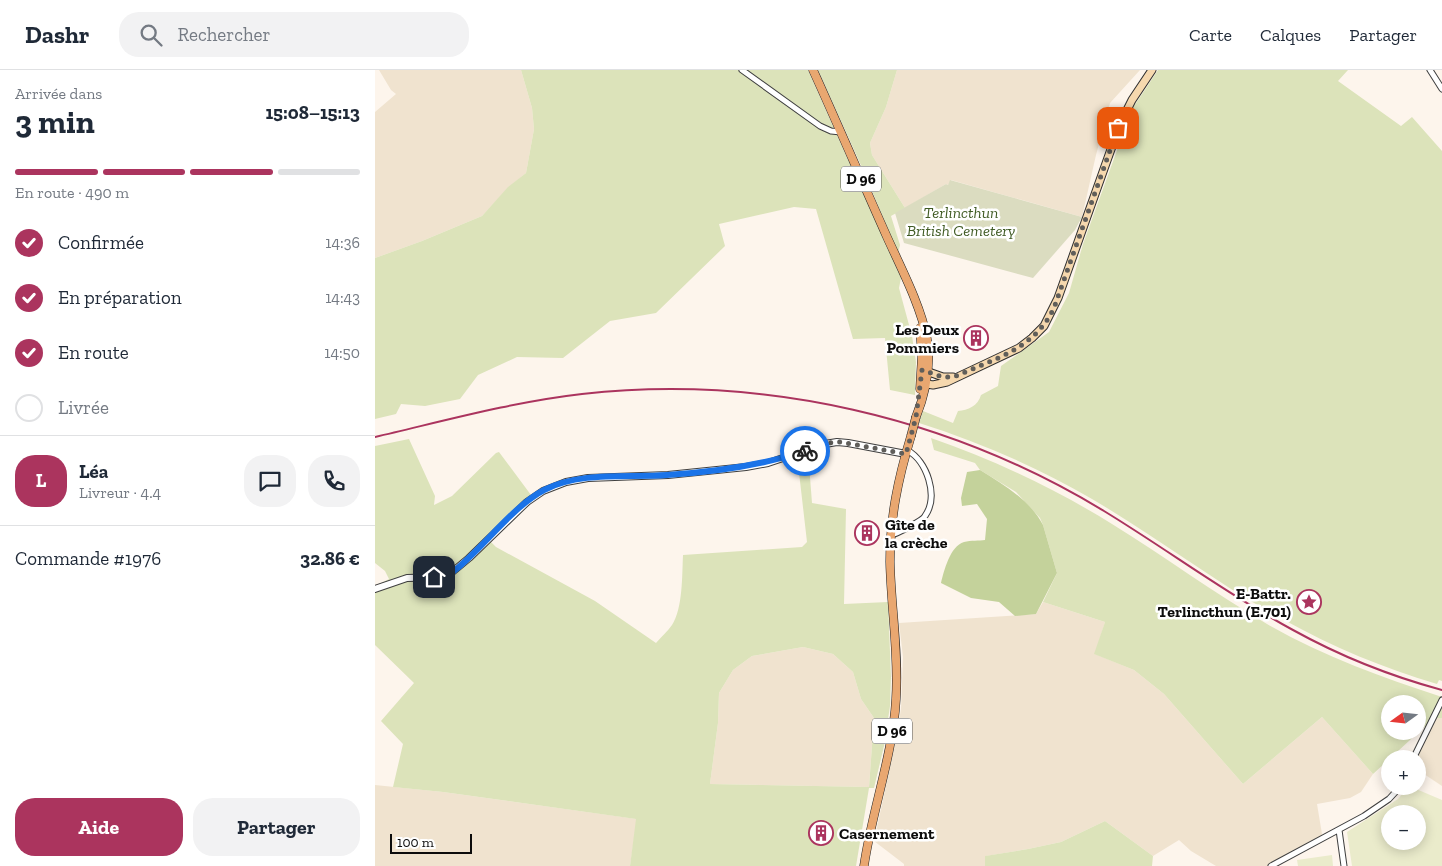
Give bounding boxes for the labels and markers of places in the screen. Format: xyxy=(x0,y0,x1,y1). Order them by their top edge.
pin xyxy=(1097,107,1139,149)
place label: Les Deux Pommiers xyxy=(886,320,959,357)
building icon: Les Deux Pommiers xyxy=(963,325,989,351)
place label: Gîte de la crèche xyxy=(885,515,948,552)
building icon: Gîte de la crèche xyxy=(854,520,880,546)
pin xyxy=(413,556,455,598)
place label: E-Battr. Terlincthun (E.701) xyxy=(1158,584,1291,621)
place icon: E-Battr. Terlincthun (E.701) xyxy=(1296,589,1322,615)
building icon: Casernement xyxy=(808,820,834,846)
place label: Casernement xyxy=(839,824,935,843)

